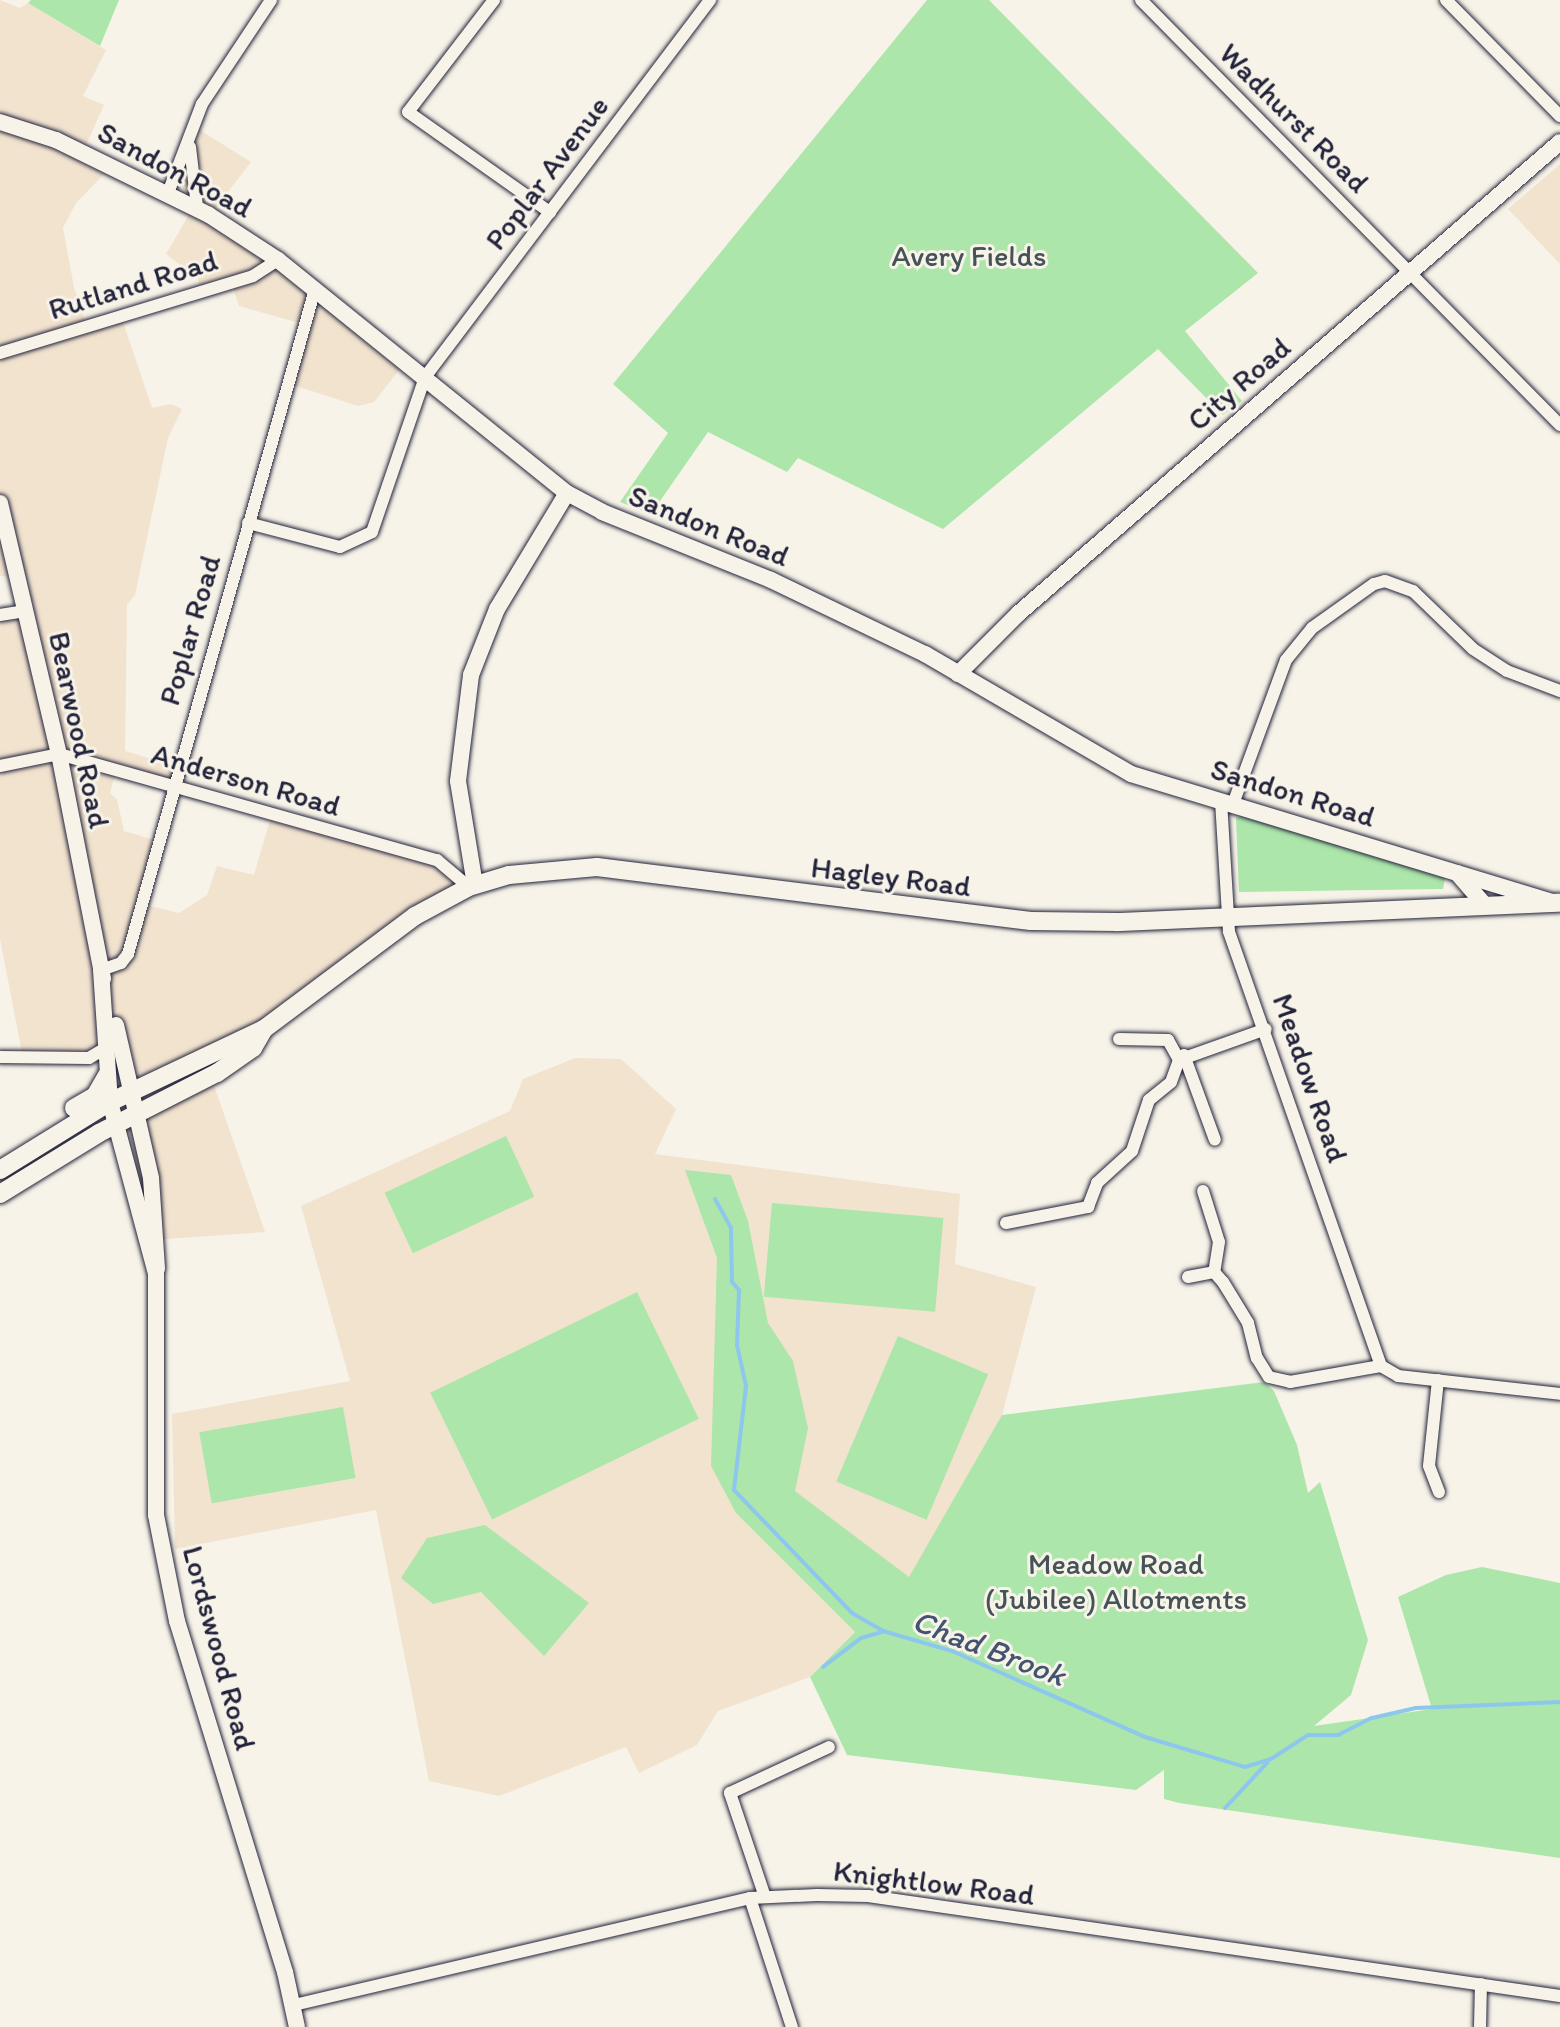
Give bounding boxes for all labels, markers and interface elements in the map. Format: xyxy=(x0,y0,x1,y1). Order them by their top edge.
street label: Wadhurst Road xyxy=(1212,36,1376,200)
street label: Poplar Avenue xyxy=(478,89,616,257)
street label: Sandon Road xyxy=(92,114,258,226)
park label: Avery Fields xyxy=(892,238,1046,274)
street label: Rutland Road xyxy=(44,242,222,328)
street label: City Road xyxy=(1181,330,1297,438)
street label: Sandon Road xyxy=(624,478,794,574)
street label: Poplar Road xyxy=(151,551,229,709)
street label: Bearwood Road xyxy=(41,629,117,831)
street label: Anderson Road xyxy=(148,736,344,824)
street label: Sandon Road xyxy=(1207,751,1379,835)
street label: Hagley Road xyxy=(809,849,973,905)
street label: Meadow Road xyxy=(1264,989,1356,1167)
street label: Lordswood Road xyxy=(174,1542,264,1754)
park label: Meadow Road (Jubilee) Allotments xyxy=(986,1546,1246,1616)
water label: Chad Brook xyxy=(907,1601,1071,1695)
street label: Knightlow Road xyxy=(832,1853,1036,1913)

